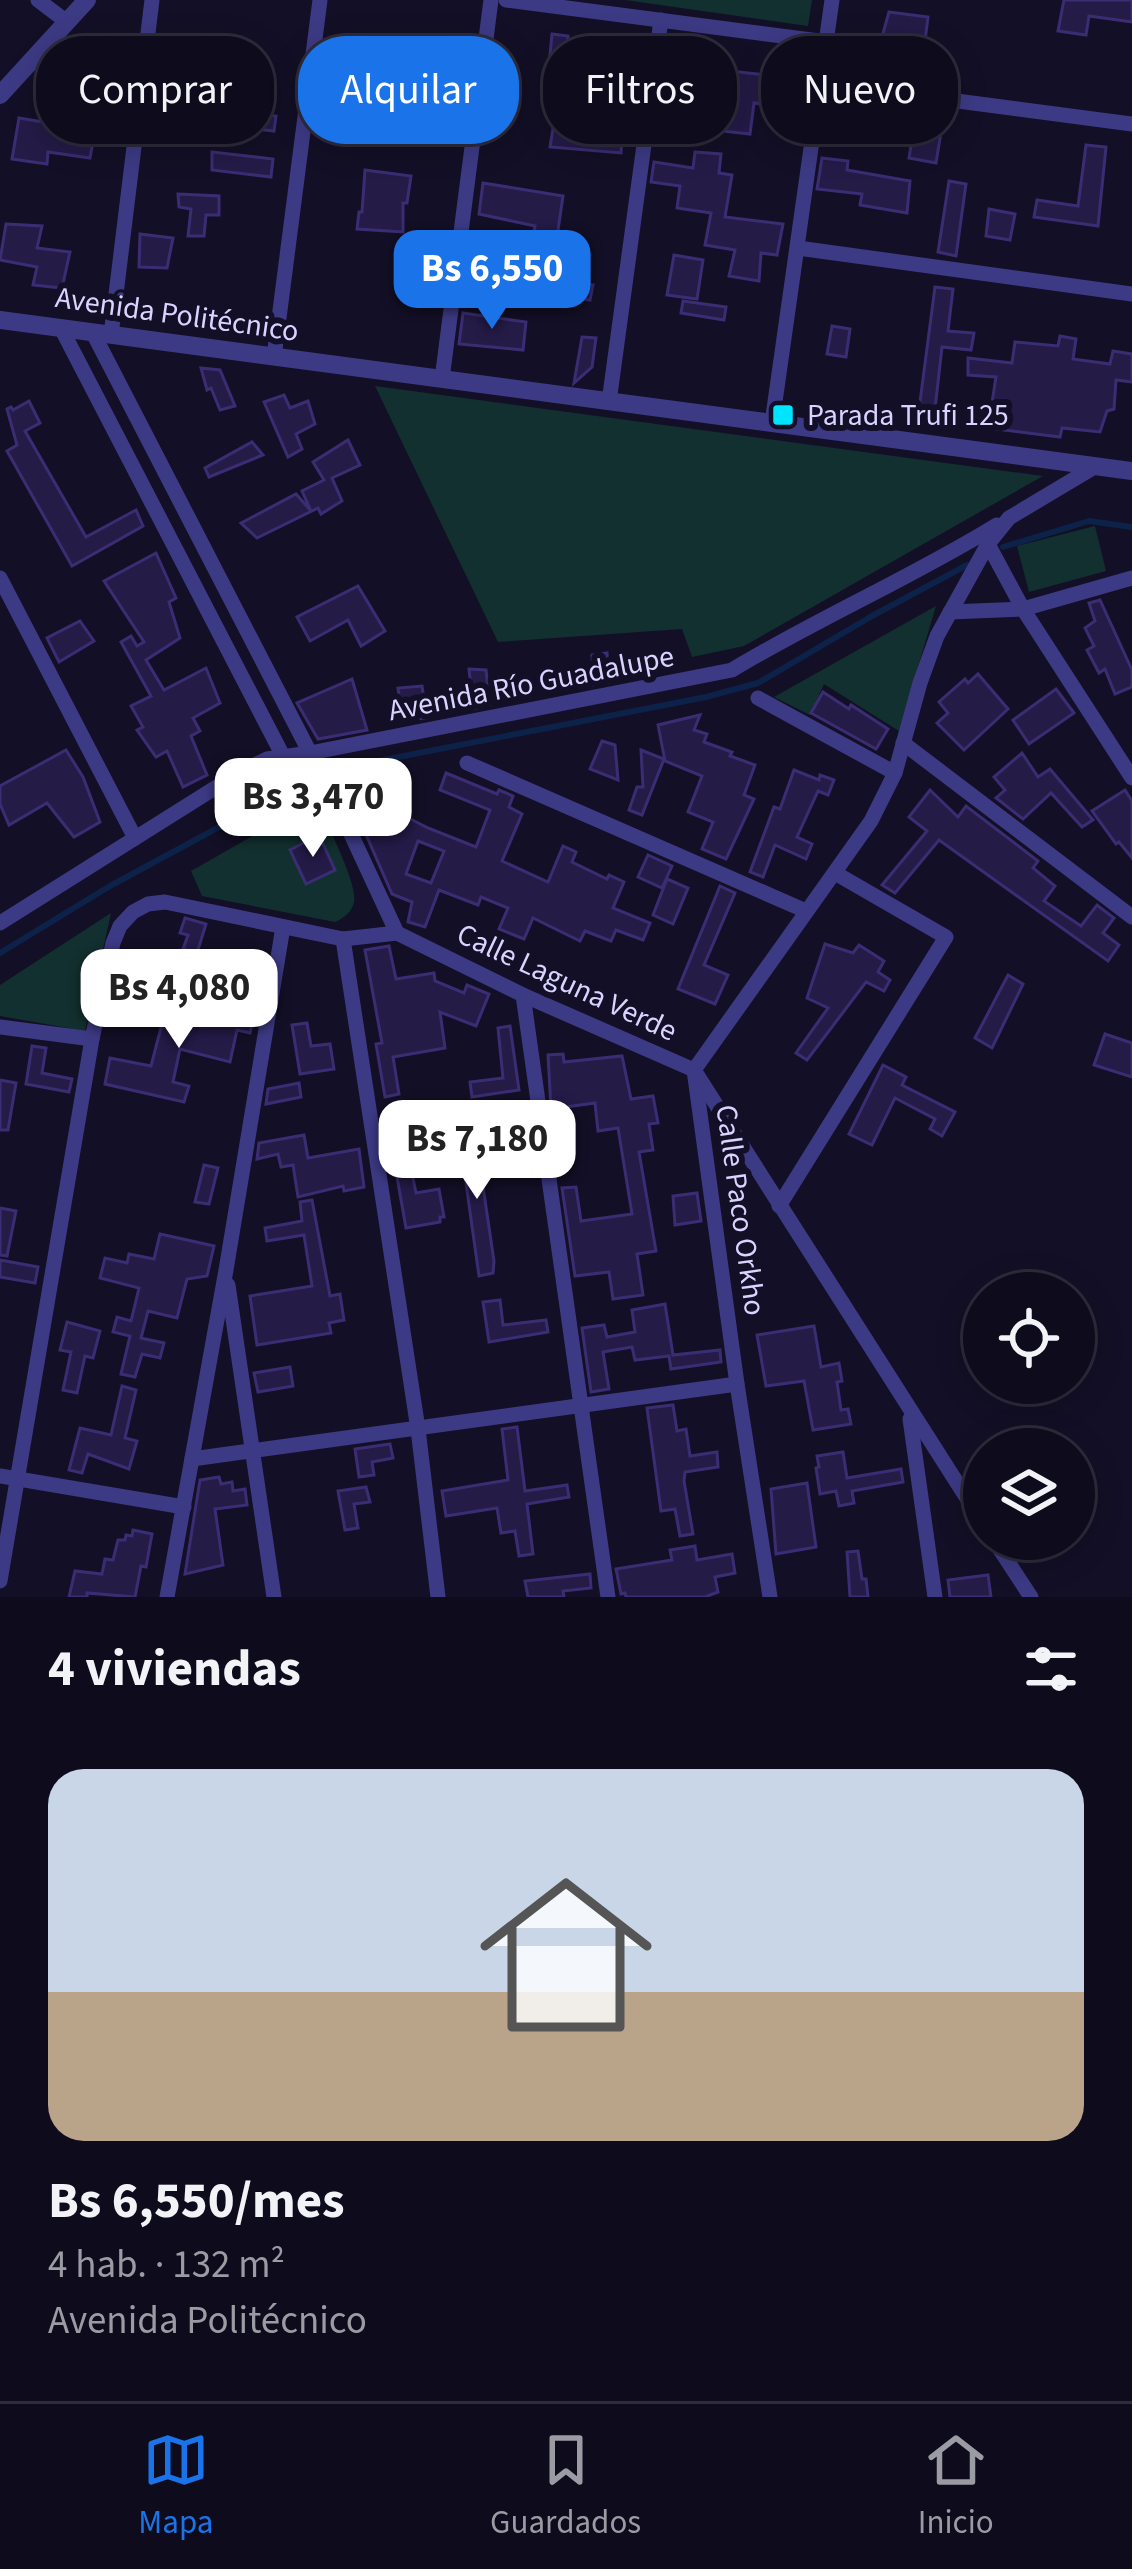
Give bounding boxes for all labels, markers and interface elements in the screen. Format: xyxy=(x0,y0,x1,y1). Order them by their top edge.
chip: Comprar xyxy=(36,36,274,144)
chip: Alquilar xyxy=(298,36,519,144)
chip: Filtros xyxy=(543,36,737,144)
chip: Nuevo xyxy=(761,36,958,144)
pin: Bs 6,550 xyxy=(368,230,616,332)
text: Bs 6,550 xyxy=(421,241,563,297)
street label: Avenida Politécnico xyxy=(52,276,301,353)
place label: Parada Trufi 125 xyxy=(807,394,1009,437)
marker: Parada Trufi 125 xyxy=(770,402,796,428)
street label: Avenida Río Guadalupe xyxy=(384,635,678,732)
pin: Bs 3,470 xyxy=(189,758,437,860)
text: Bs 3,470 xyxy=(242,769,384,825)
street label: Calle Laguna Verde xyxy=(450,913,684,1052)
pin: Bs 4,080 xyxy=(55,949,303,1051)
text: Bs 4,080 xyxy=(108,960,250,1016)
pin: Bs 7,180 xyxy=(353,1100,601,1202)
street label: Calle Paco Orkho xyxy=(704,1102,777,1318)
text: Bs 7,180 xyxy=(406,1111,548,1167)
map controls xyxy=(963,1272,1095,1560)
button: locate xyxy=(963,1272,1095,1404)
button: layers xyxy=(963,1428,1095,1560)
text: 4 viviendas xyxy=(48,1633,301,1705)
icon: filters xyxy=(1018,1636,1084,1702)
icon: home xyxy=(458,1847,674,2063)
text: Bs 6,550/mes xyxy=(48,2165,345,2237)
text: 4 hab. · 132 m² xyxy=(48,2237,285,2293)
text: Avenida Politécnico xyxy=(48,2293,367,2349)
tab: Mapa xyxy=(138,2427,213,2546)
tab: Guardados xyxy=(490,2427,641,2546)
tab: Inicio xyxy=(918,2427,994,2546)

